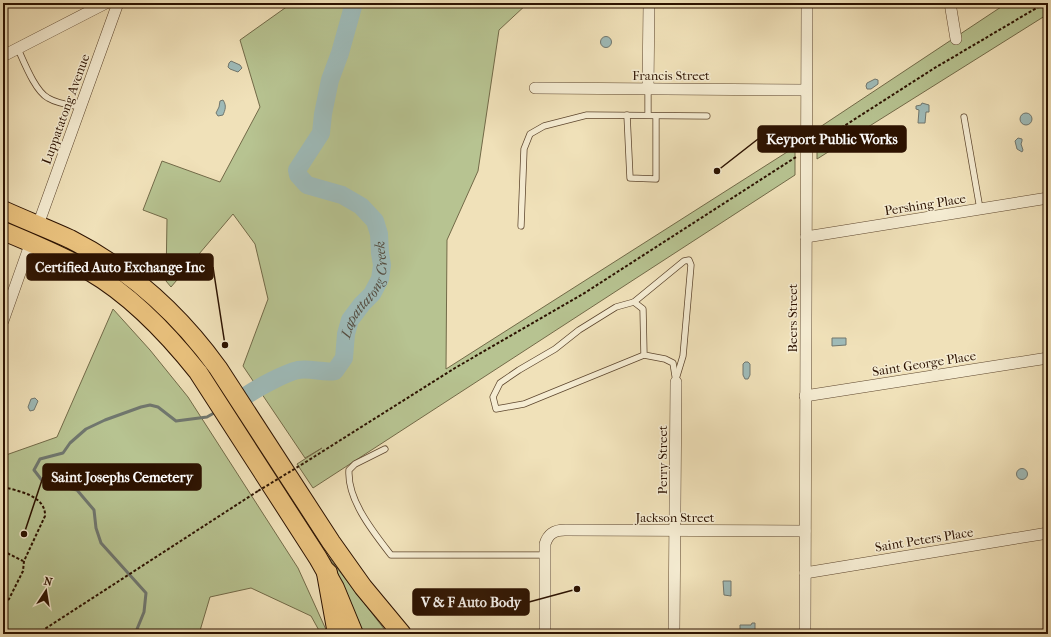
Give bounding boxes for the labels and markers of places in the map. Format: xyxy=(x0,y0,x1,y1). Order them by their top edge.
callout: Keyport Public Works xyxy=(758,126,906,152)
callout: Certified Auto Exchange Inc xyxy=(27,254,213,280)
callout: Saint Josephs Cemetery xyxy=(43,464,201,490)
callout: V & F Auto Body xyxy=(413,589,529,615)

